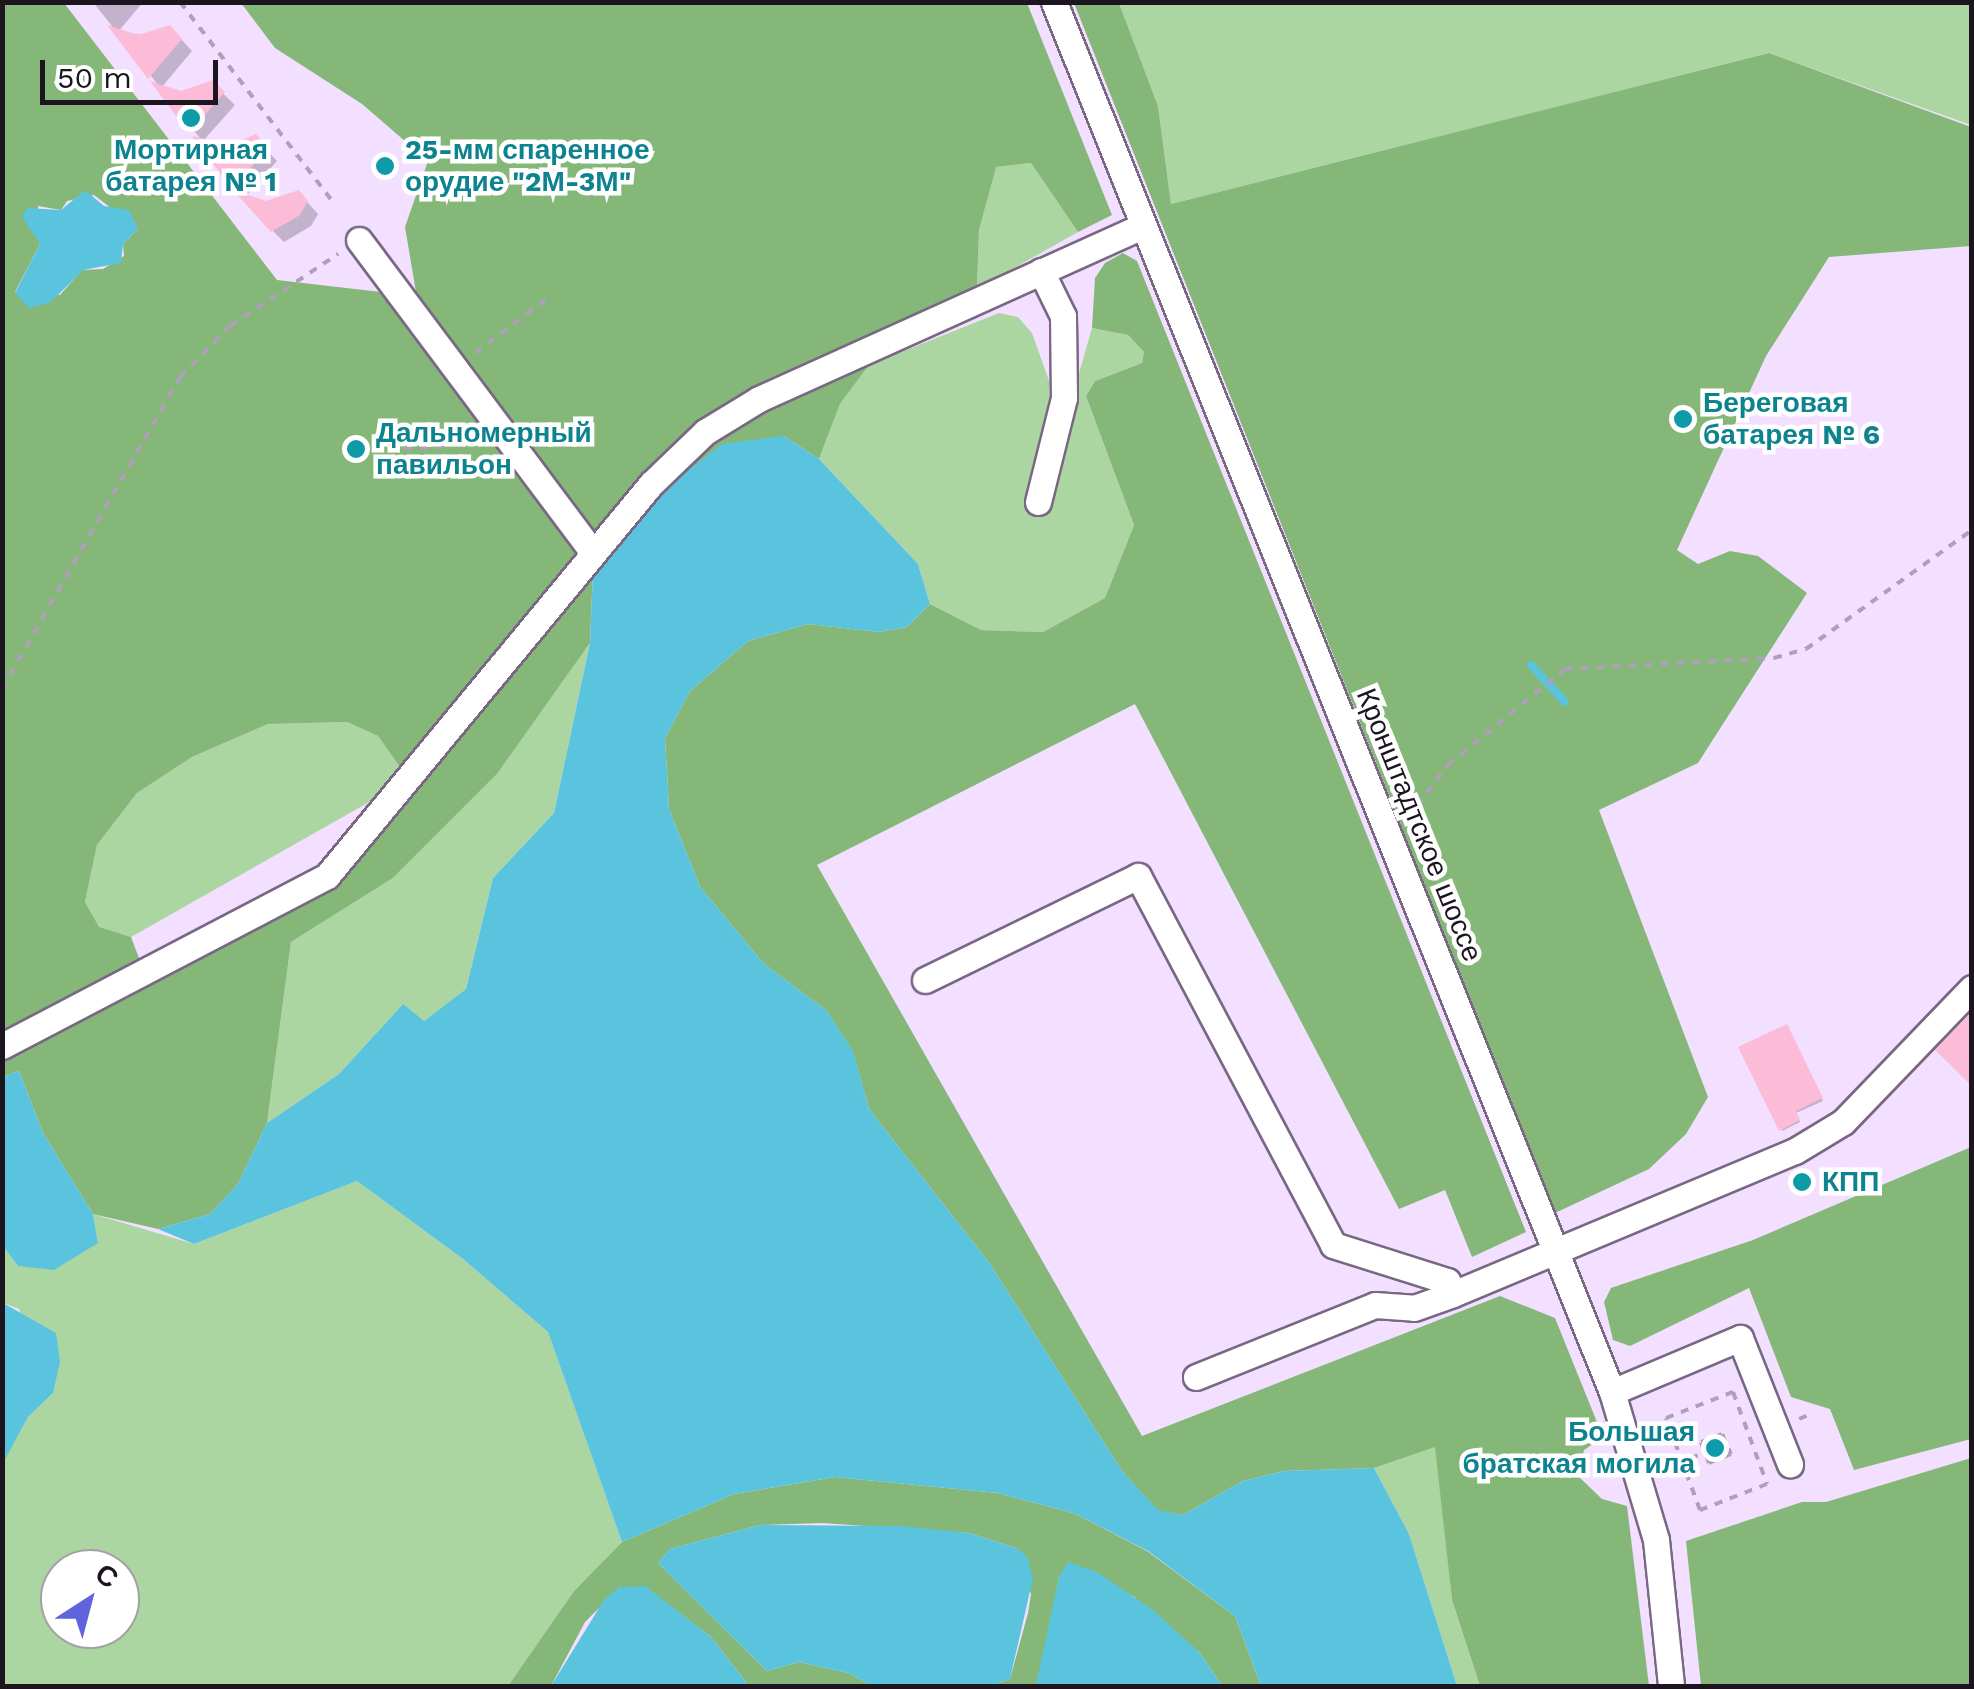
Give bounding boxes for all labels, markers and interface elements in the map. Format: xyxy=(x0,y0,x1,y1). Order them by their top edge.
scale bar xyxy=(45,40,222,102)
text: 50 m xyxy=(57,60,132,95)
marker: Мортирная батарея № 1 xyxy=(180,107,202,129)
place label: Мортирная батарея № 1 xyxy=(105,133,277,199)
place label: 25-мм спаренное орудие "2М-3М" xyxy=(405,133,649,199)
marker: 25-мм спаренное орудие "2М-3М" xyxy=(374,155,396,177)
place label: Береговая батарея № 6 xyxy=(1703,386,1880,452)
marker: Береговая батарея № 6 xyxy=(1672,408,1694,430)
place label: Дальномерный павильон xyxy=(376,416,592,482)
marker: Дальномерный павильон xyxy=(345,438,367,460)
street label: Кронштадтское шоссе xyxy=(1349,684,1489,966)
place label: КПП xyxy=(1822,1165,1879,1199)
marker: КПП xyxy=(1791,1171,1813,1193)
place label: Большая братская могила xyxy=(1462,1415,1695,1481)
marker: Большая братская могила xyxy=(1704,1437,1726,1459)
north arrow xyxy=(40,1549,140,1649)
text: С xyxy=(89,1557,125,1595)

